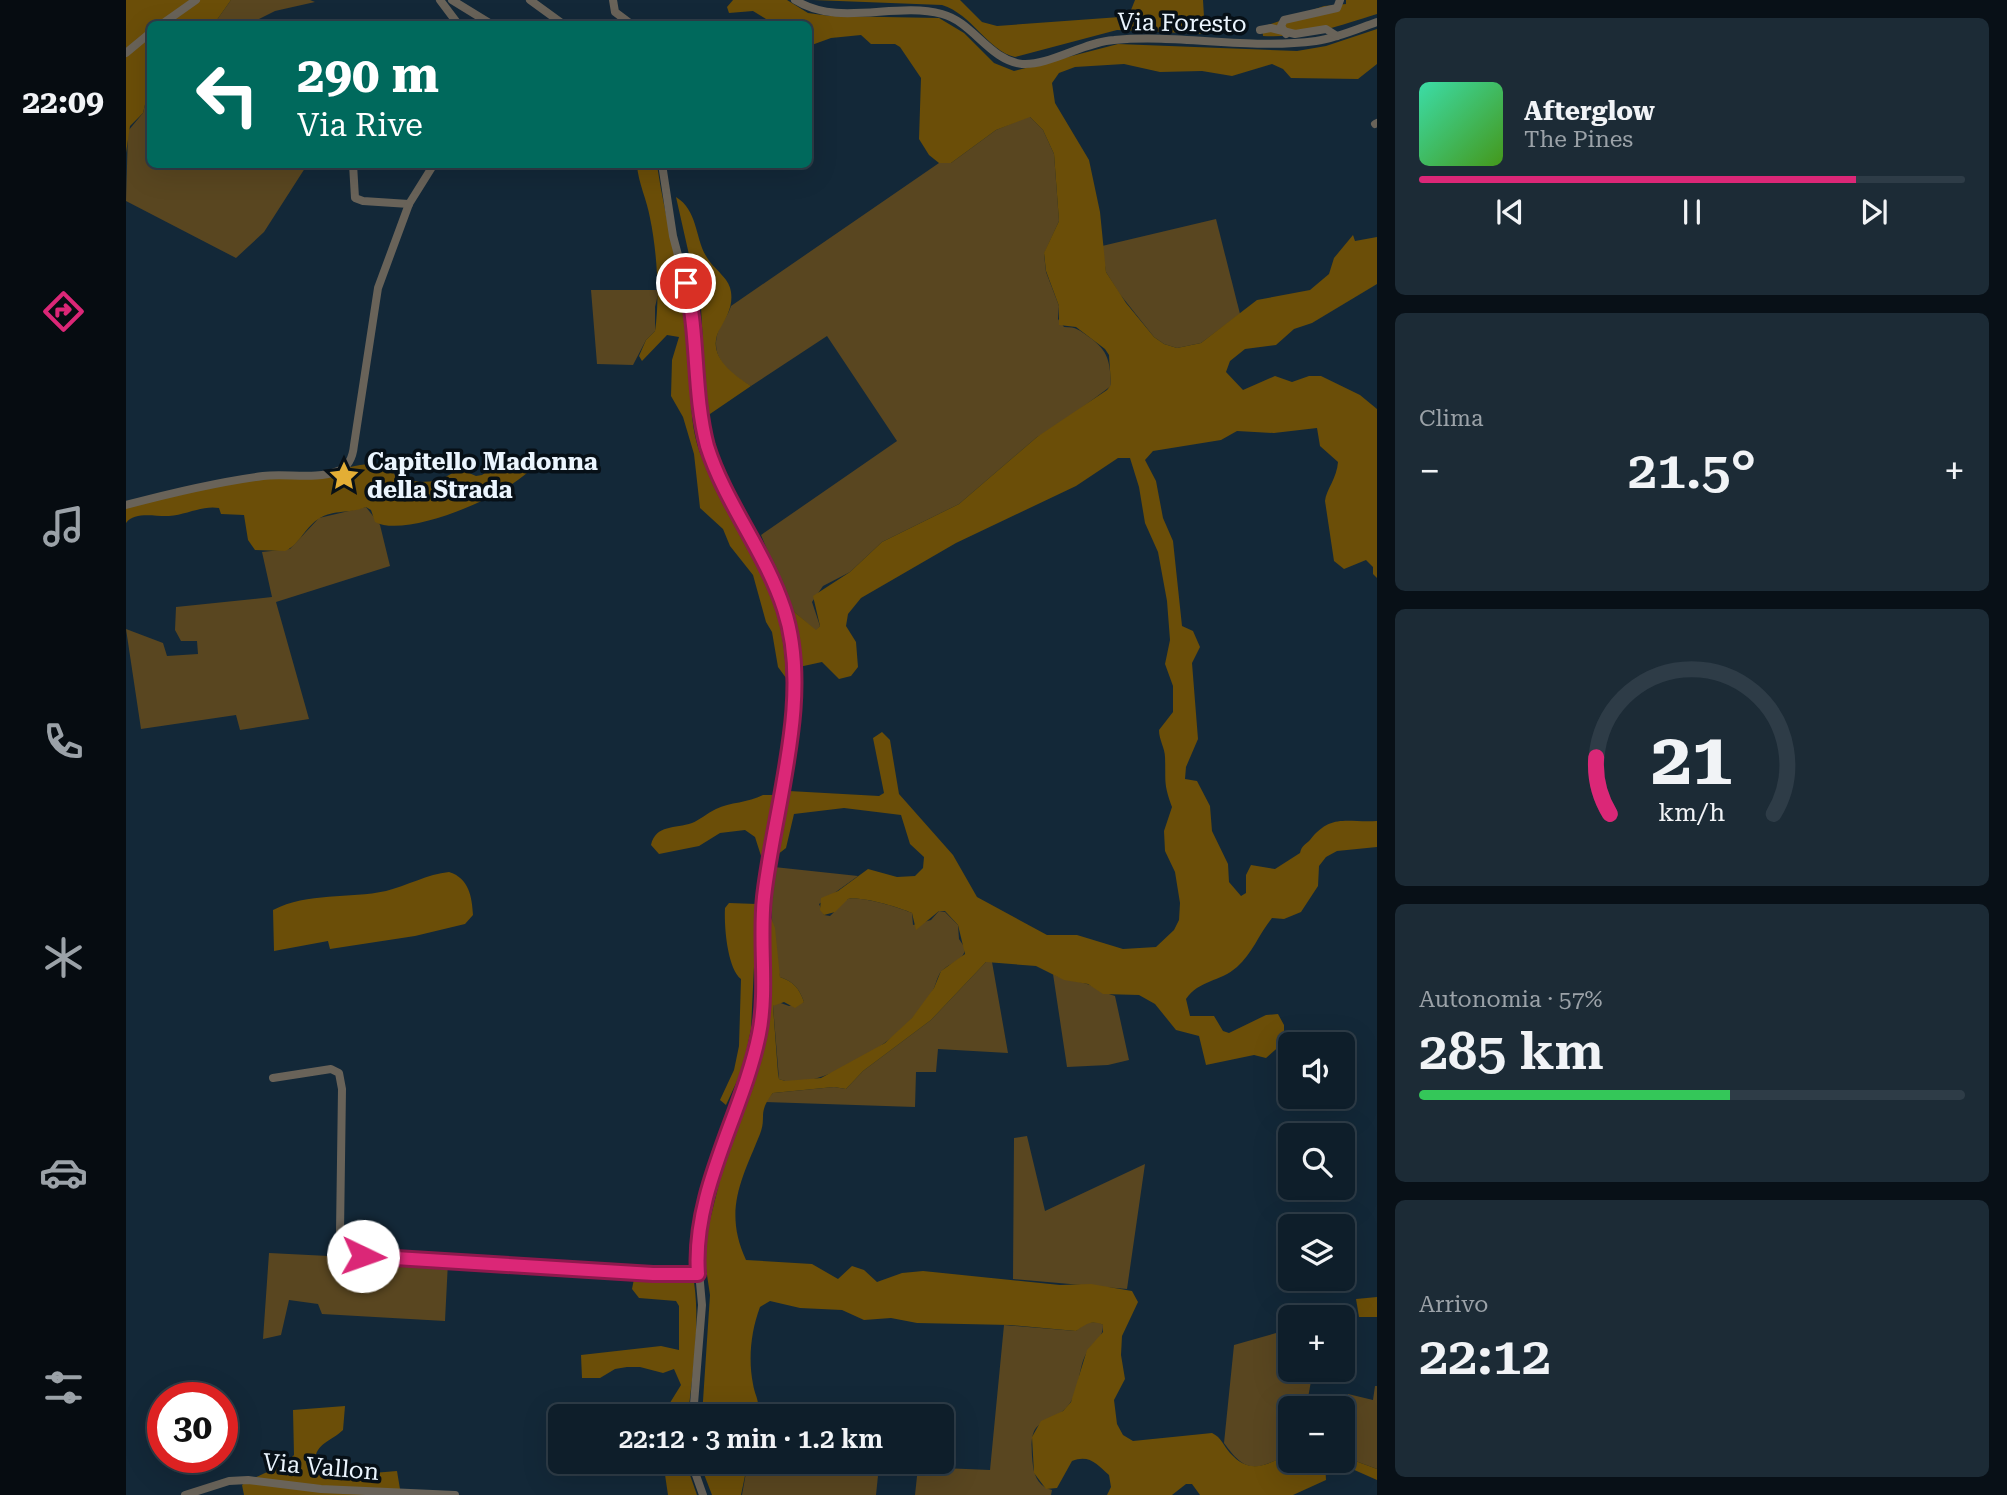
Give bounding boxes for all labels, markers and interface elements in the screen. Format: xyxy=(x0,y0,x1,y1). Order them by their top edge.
street label: Via Foresto xyxy=(1117,8,1247,38)
text: 290 m xyxy=(297,47,439,104)
icon: left xyxy=(182,49,273,140)
text: 22:09 xyxy=(22,83,104,121)
text: Afterglow xyxy=(1524,96,1655,126)
text: Via Rive xyxy=(297,106,423,144)
text: The Pines xyxy=(1524,126,1633,153)
icon: previous xyxy=(1491,193,1529,231)
icon: pause xyxy=(1673,193,1711,231)
icon: next xyxy=(1855,193,1893,231)
pin xyxy=(656,253,716,313)
icon: arrive xyxy=(667,264,705,302)
icon: directions xyxy=(39,287,88,336)
text: Clima xyxy=(1419,405,1483,432)
text: 21.5° xyxy=(1628,440,1756,501)
place label: Capitello Madonna della Strada xyxy=(367,448,598,504)
text: − xyxy=(1419,449,1440,493)
text: + xyxy=(1944,449,1965,493)
place icon: Capitello Madonna della Strada xyxy=(327,459,361,493)
icon: music xyxy=(39,502,88,551)
icon: phone xyxy=(39,717,88,766)
text: 21 xyxy=(1651,717,1733,802)
text: km/h xyxy=(1659,797,1725,826)
icon: climate xyxy=(39,933,88,982)
text: Autonomia · 57% xyxy=(1419,986,1603,1013)
text: 285 km xyxy=(1419,1021,1604,1082)
map controls xyxy=(1278,1032,1355,1473)
button: sound xyxy=(1278,1032,1355,1109)
button: search xyxy=(1278,1123,1355,1200)
icon: car xyxy=(39,1148,88,1197)
button: layers xyxy=(1278,1214,1355,1291)
position arrow xyxy=(326,1219,400,1293)
text: Arrivo xyxy=(1419,1291,1488,1318)
button: + xyxy=(1278,1305,1355,1382)
text: 22:12 xyxy=(1419,1326,1551,1387)
icon: filters xyxy=(39,1363,88,1412)
speed limit sign: 30 xyxy=(147,1382,238,1473)
button: − xyxy=(1278,1396,1355,1473)
text: 22:12 · 3 min · 1.2 km xyxy=(619,1424,883,1454)
street label: Via Vallon xyxy=(262,1448,380,1486)

